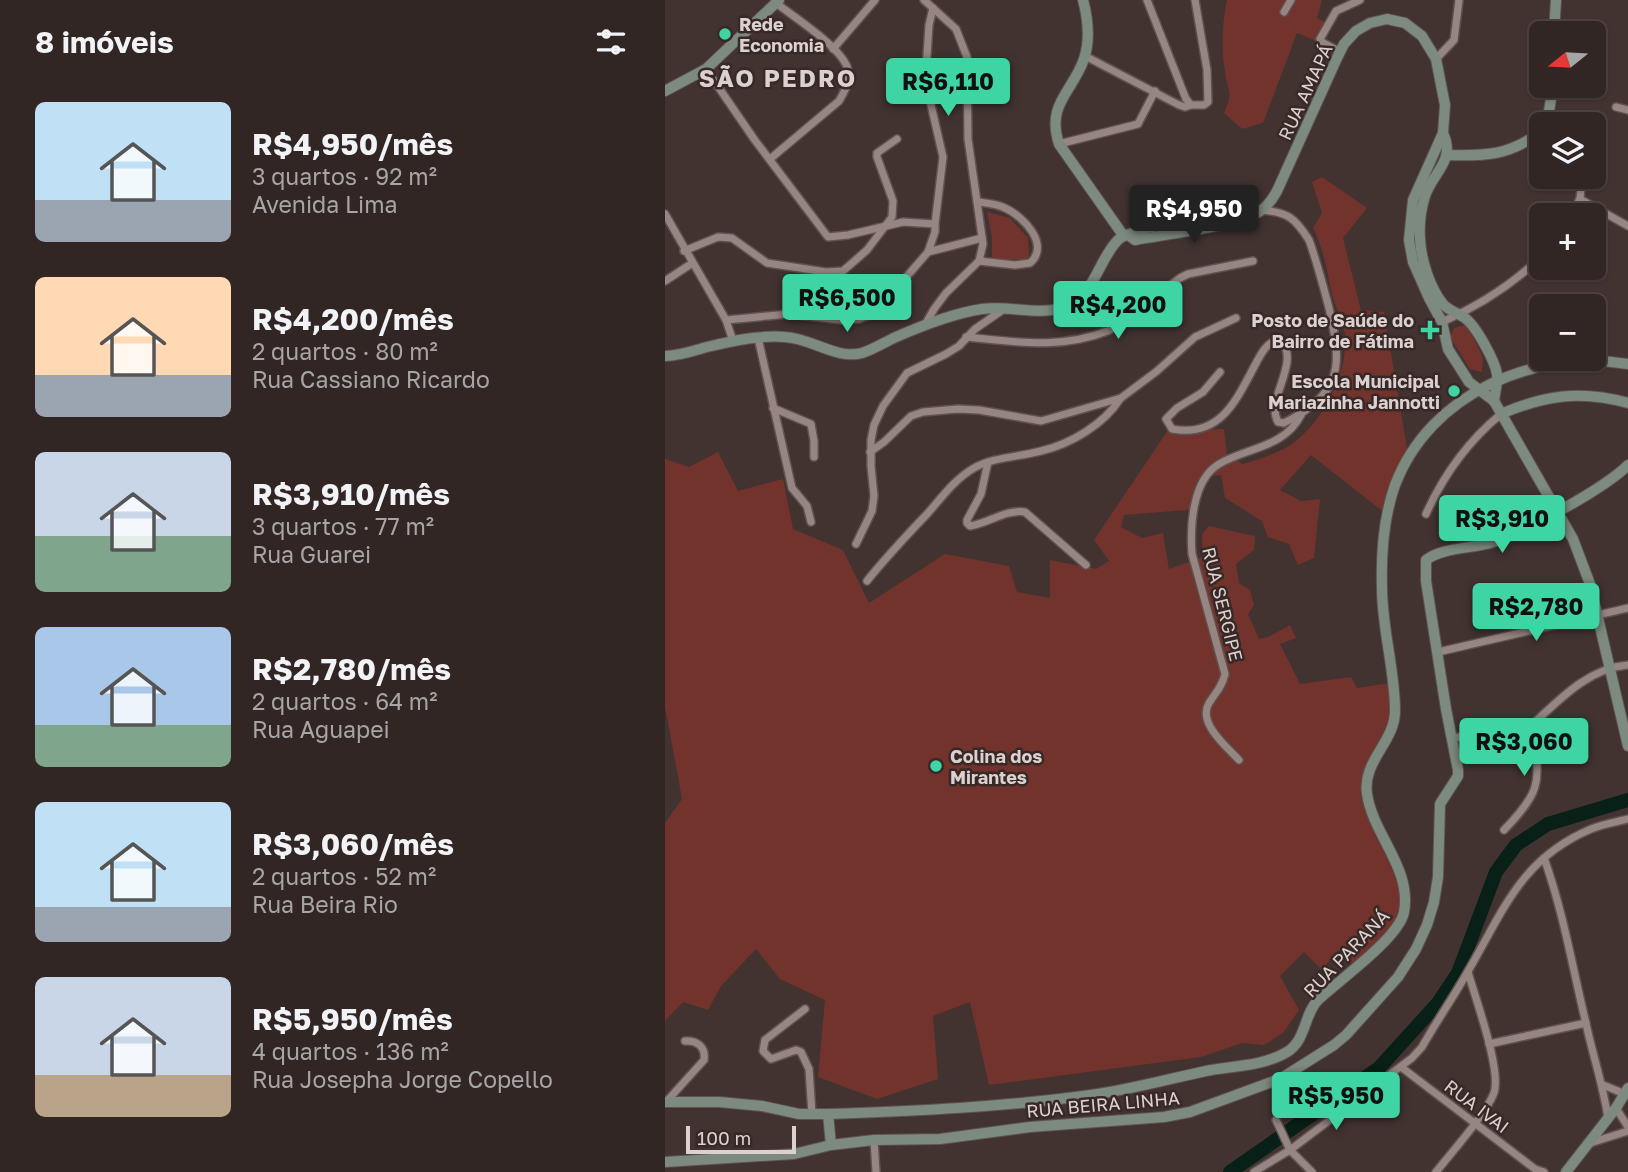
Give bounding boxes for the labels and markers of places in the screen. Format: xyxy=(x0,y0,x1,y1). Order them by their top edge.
place label: Rede Economia xyxy=(739,13,824,56)
marker: Rede Economia xyxy=(717,26,733,42)
pin: R$6,110 xyxy=(883,58,1013,118)
pin: R$4,950 xyxy=(1129,186,1259,245)
pin: R$6,500 xyxy=(782,274,912,334)
pin: R$4,200 xyxy=(1053,282,1183,341)
place label: Posto de Saúde do Bairro de Fátima xyxy=(1251,309,1414,352)
marker: Posto de Saúde do Bairro de Fátima xyxy=(1420,320,1440,340)
place label: Escola Municipal Mariazinha Jannotti xyxy=(1268,370,1440,413)
marker: Escola Municipal Mariazinha Jannotti xyxy=(1446,383,1462,399)
pin: R$3,910 xyxy=(1437,496,1567,555)
pin: R$2,780 xyxy=(1471,584,1601,643)
pin: R$3,060 xyxy=(1459,718,1589,778)
place label: Colina dos Mirantes xyxy=(950,745,1042,788)
marker: Colina dos Mirantes xyxy=(928,758,944,774)
pin: R$5,950 xyxy=(1271,1072,1401,1132)

